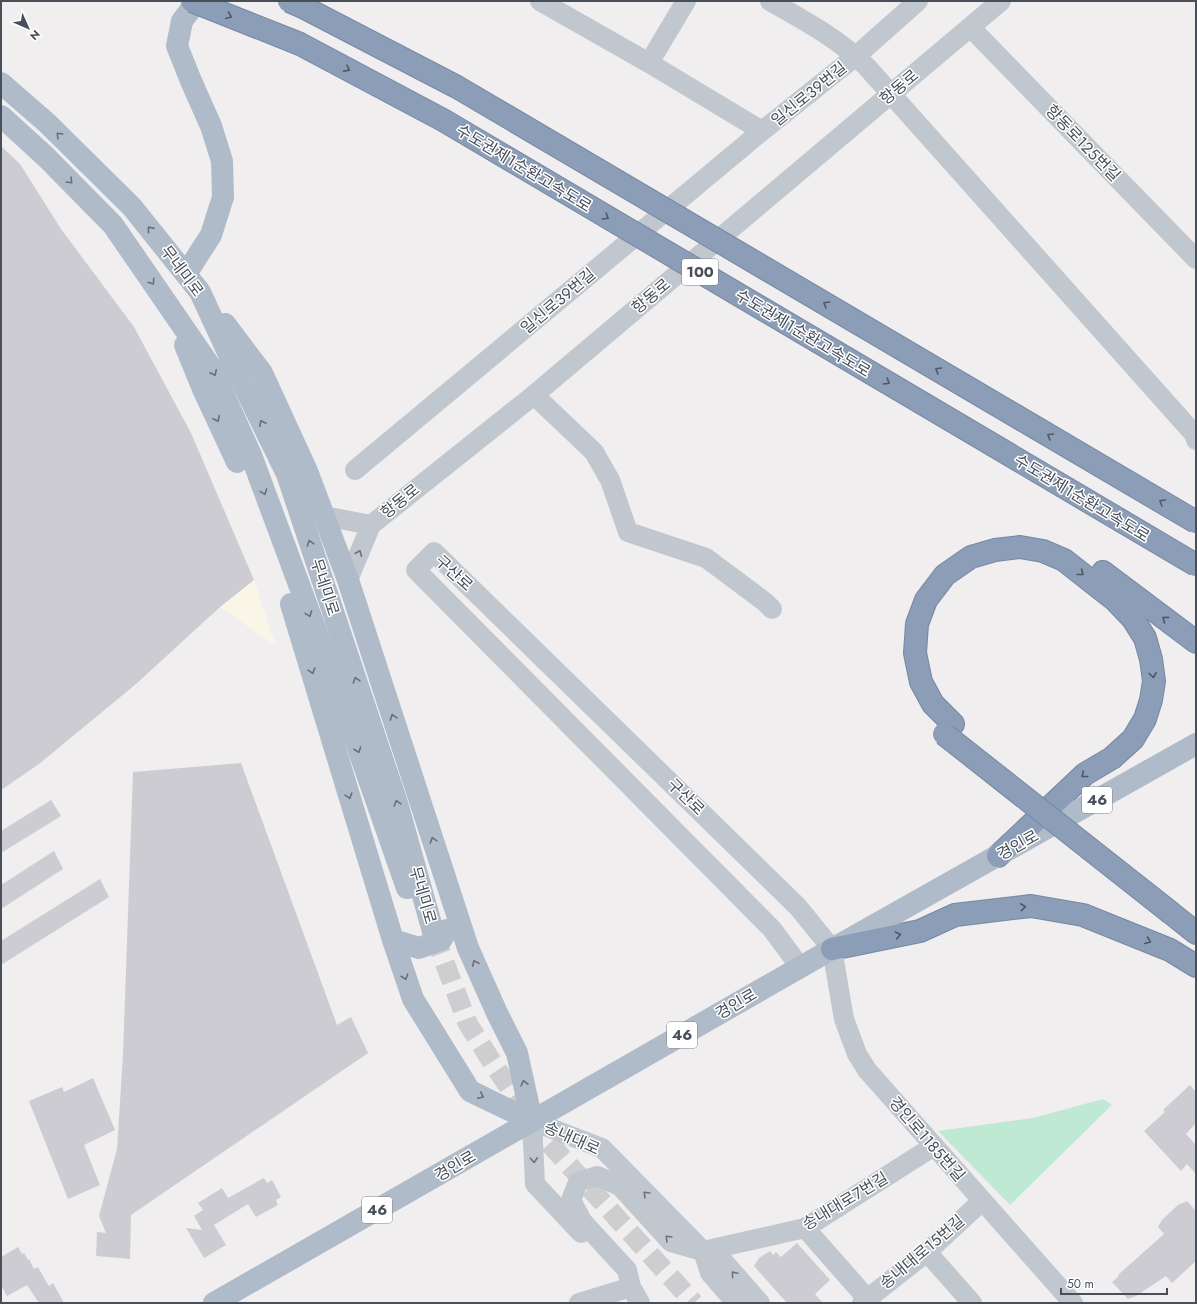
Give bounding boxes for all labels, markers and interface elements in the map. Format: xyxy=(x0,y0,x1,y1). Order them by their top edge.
north arrow xyxy=(8,8,48,48)
one-way arrow xyxy=(225,11,232,19)
text: N xyxy=(26,26,44,44)
street label: 일신로39번길 xyxy=(766,56,852,132)
street label: 항동로 xyxy=(875,64,924,110)
one-way arrow xyxy=(343,65,350,72)
street label: 항동로125번길 xyxy=(1040,99,1126,187)
street label: 수도권제1순환고속도로 xyxy=(452,118,596,218)
one-way arrow xyxy=(56,132,64,140)
one-way arrow xyxy=(65,176,73,184)
one-way arrow xyxy=(602,212,609,219)
one-way arrow xyxy=(147,226,154,233)
street label: 무네미로 xyxy=(155,241,209,302)
road number: 100 xyxy=(682,259,718,285)
street label: 일신로39번길 xyxy=(516,263,600,339)
street label: 항동로 xyxy=(627,273,676,319)
one-way arrow xyxy=(147,277,154,284)
street label: 수도권제1순환고속도로 xyxy=(731,283,875,383)
one-way arrow xyxy=(823,302,830,309)
one-way arrow xyxy=(209,368,216,376)
one-way arrow xyxy=(935,368,942,375)
one-way arrow xyxy=(882,378,890,385)
one-way arrow xyxy=(212,414,220,422)
one-way arrow xyxy=(259,420,267,427)
one-way arrow xyxy=(1047,434,1054,441)
street label: 수도권제1순환고속도로 xyxy=(1010,448,1154,548)
street label: 항동로 xyxy=(376,478,425,524)
one-way arrow xyxy=(260,489,268,496)
one-way arrow xyxy=(1159,500,1166,507)
one-way arrow xyxy=(307,540,315,547)
one-way arrow xyxy=(355,549,363,556)
street label: 구산로 xyxy=(430,550,478,597)
street label: 무네미로 xyxy=(305,555,345,619)
one-way arrow xyxy=(1077,569,1084,576)
one-way arrow xyxy=(305,611,313,618)
one-way arrow xyxy=(1162,617,1169,624)
one-way arrow xyxy=(307,667,316,674)
one-way arrow xyxy=(1148,672,1157,678)
one-way arrow xyxy=(352,676,361,683)
one-way arrow xyxy=(389,713,397,720)
one-way arrow xyxy=(353,746,362,753)
one-way arrow xyxy=(1081,771,1088,778)
street label: 구산로 xyxy=(662,773,710,821)
road number: 46 xyxy=(1082,787,1112,813)
one-way arrow xyxy=(344,792,353,799)
one-way arrow xyxy=(393,800,402,807)
street label: 경인로 xyxy=(993,824,1043,866)
one-way arrow xyxy=(429,837,438,844)
street label: 무네미로 xyxy=(404,864,442,927)
one-way arrow xyxy=(1020,903,1026,912)
one-way arrow xyxy=(894,932,901,940)
one-way arrow xyxy=(1144,936,1151,944)
one-way arrow xyxy=(472,960,480,967)
one-way arrow xyxy=(401,973,409,980)
street label: 경인로 xyxy=(711,983,761,1025)
road number: 46 xyxy=(667,1022,697,1048)
one-way arrow xyxy=(520,1080,528,1086)
one-way arrow xyxy=(476,1091,484,1099)
street label: 경인로1185번길 xyxy=(884,1092,970,1186)
street label: 송내대로 xyxy=(540,1116,604,1161)
street label: 경인로 xyxy=(430,1145,480,1187)
one-way arrow xyxy=(530,1157,539,1163)
street label: 송내대로7번길 xyxy=(798,1166,892,1236)
one-way arrow xyxy=(643,1191,651,1199)
road number: 46 xyxy=(362,1197,392,1223)
street label: 송내대로15번길 xyxy=(875,1210,969,1294)
one-way arrow xyxy=(665,1235,672,1243)
scale bar xyxy=(1061,1270,1167,1296)
one-way arrow xyxy=(732,1271,739,1278)
text: 50 m xyxy=(1067,1275,1094,1293)

